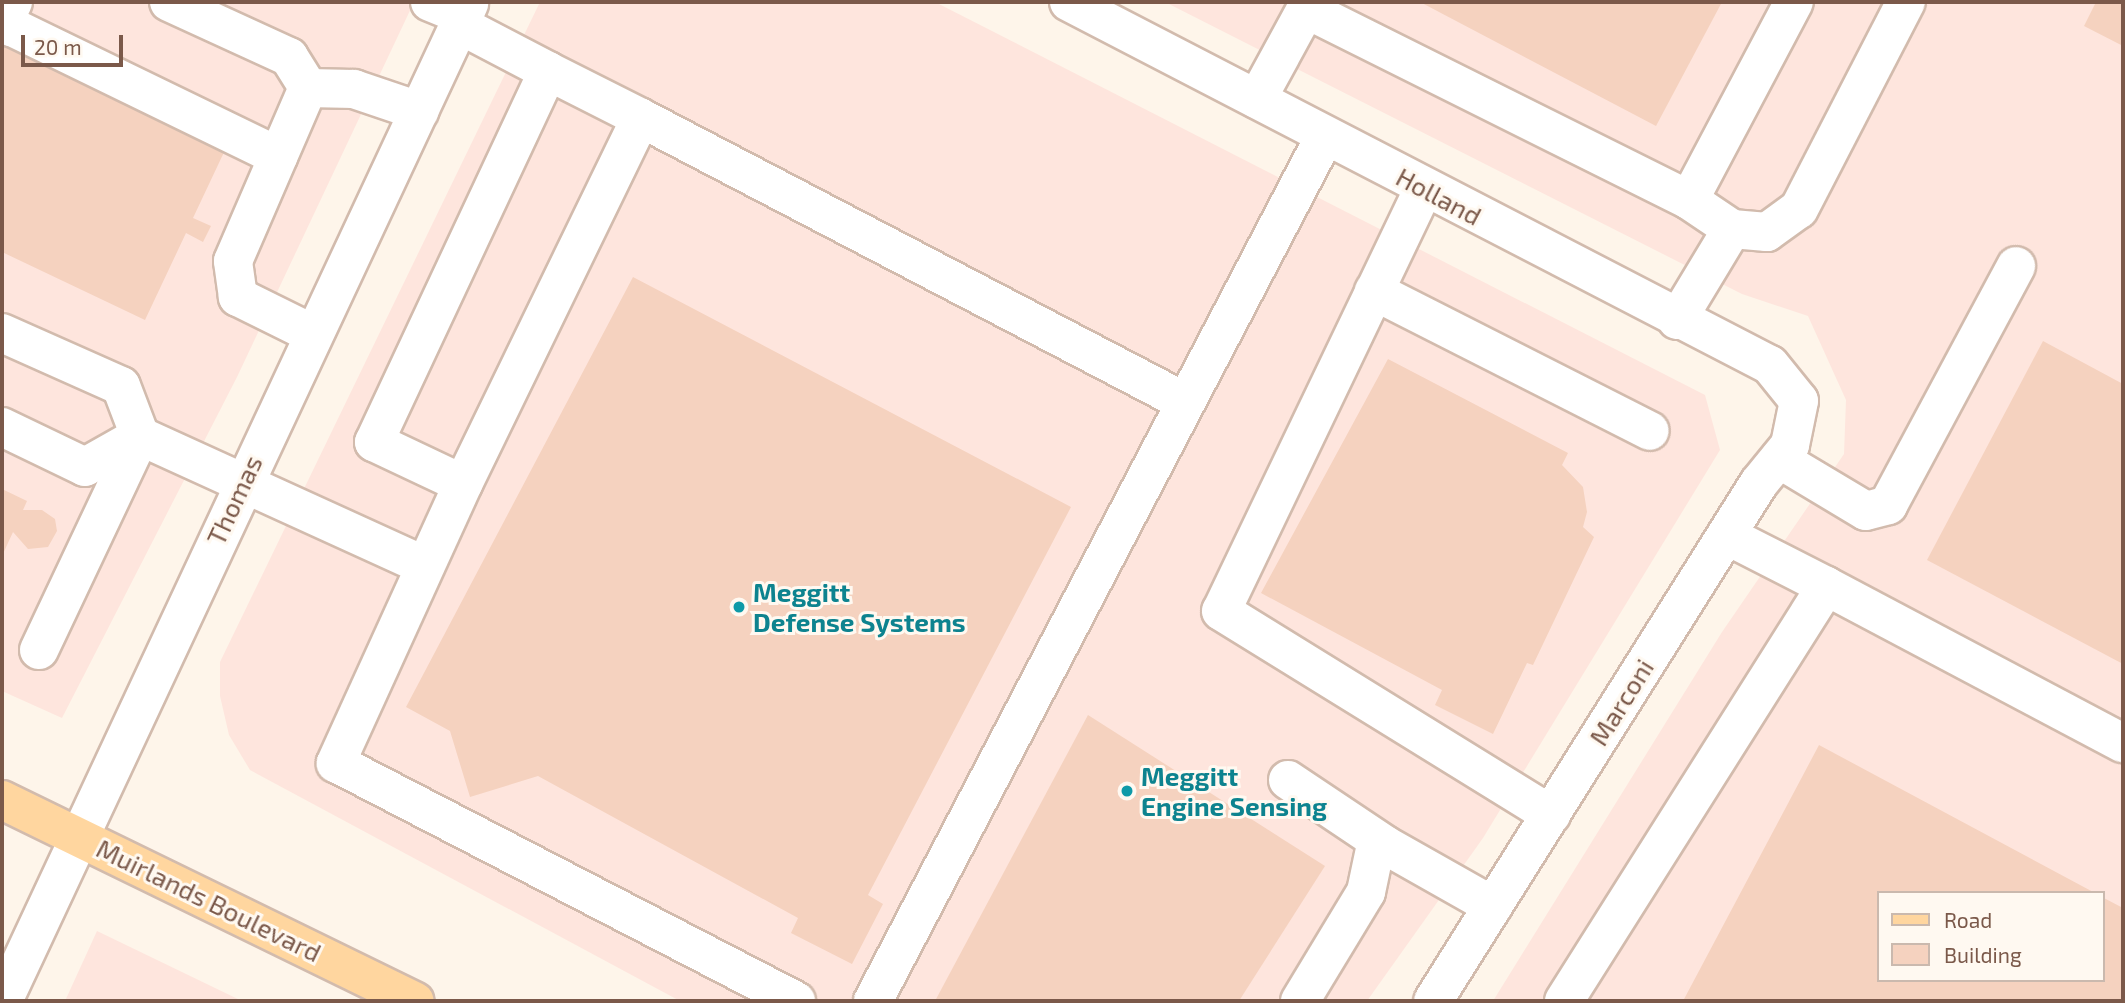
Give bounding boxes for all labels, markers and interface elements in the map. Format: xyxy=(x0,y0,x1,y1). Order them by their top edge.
scale bar xyxy=(24,21,126,65)
text: 20 m xyxy=(34,34,82,59)
street label: Holland xyxy=(1391,161,1487,231)
street label: Thomas xyxy=(200,450,268,550)
place label: Meggitt Defense Systems xyxy=(753,576,966,638)
marker: Meggitt Defense Systems xyxy=(731,599,747,615)
street label: Marconi xyxy=(1582,653,1660,751)
place label: Meggitt Engine Sensing xyxy=(1141,760,1327,822)
marker: Meggitt Engine Sensing xyxy=(1119,783,1135,799)
street label: Muirlands Boulevard xyxy=(92,832,326,968)
legend xyxy=(1876,891,2104,982)
text: Road xyxy=(1944,907,1992,932)
text: Building xyxy=(1944,942,2022,967)

